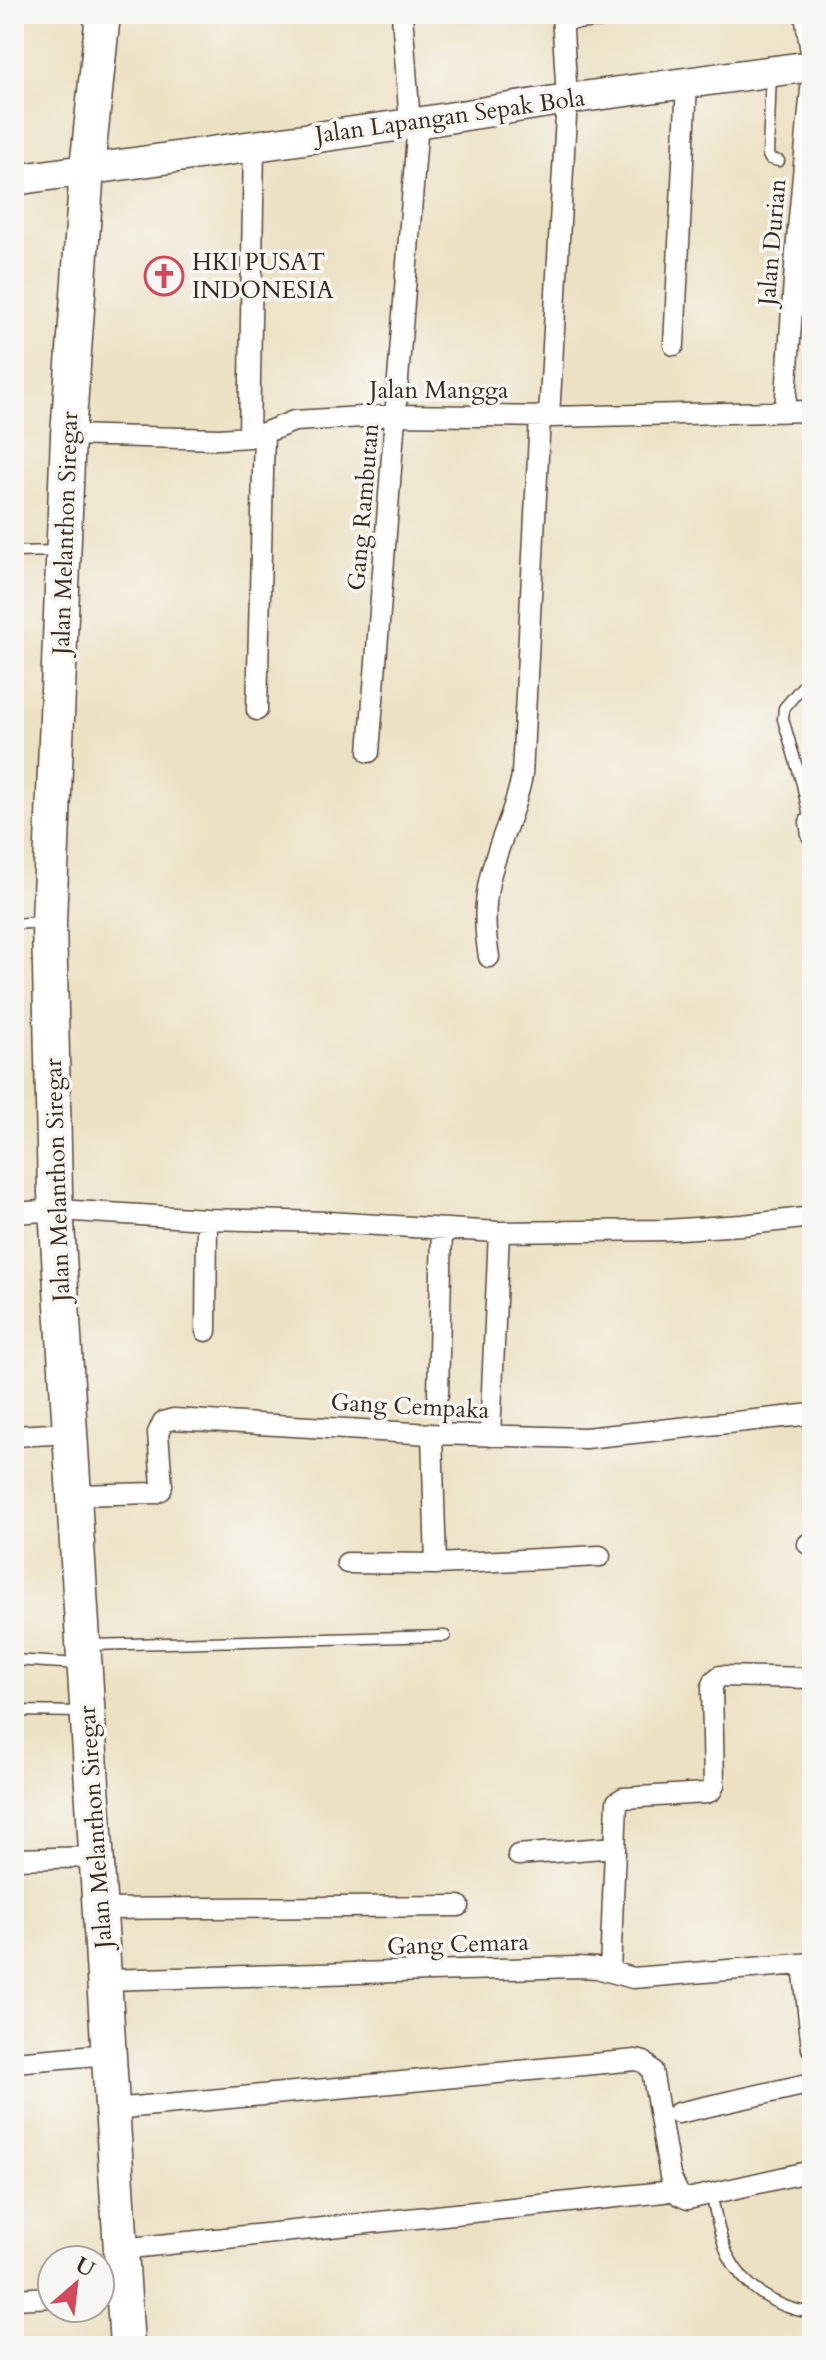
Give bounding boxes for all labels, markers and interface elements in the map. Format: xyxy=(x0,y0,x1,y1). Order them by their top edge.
street label: Jalan Lapangan Sepak Bola xyxy=(310,81,588,152)
street label: Jalan Durian xyxy=(750,177,795,310)
place label: HKI PUSAT INDONESIA xyxy=(192,246,334,307)
church icon: HKI PUSAT INDONESIA xyxy=(143,255,185,297)
street label: Jalan Mangga xyxy=(367,374,509,407)
street label: Jalan Melanthon Siregar xyxy=(45,411,86,658)
street label: Gang Rambutan xyxy=(340,422,387,592)
street label: Jalan Melanthon Siregar xyxy=(37,1057,78,1305)
street label: Gang Cempaka xyxy=(330,1386,491,1427)
street label: Jalan Melanthon Siregar xyxy=(71,1704,121,1953)
street label: Gang Cemara xyxy=(387,1926,530,1963)
north arrow xyxy=(36,2244,116,2324)
text: U xyxy=(70,2250,100,2285)

